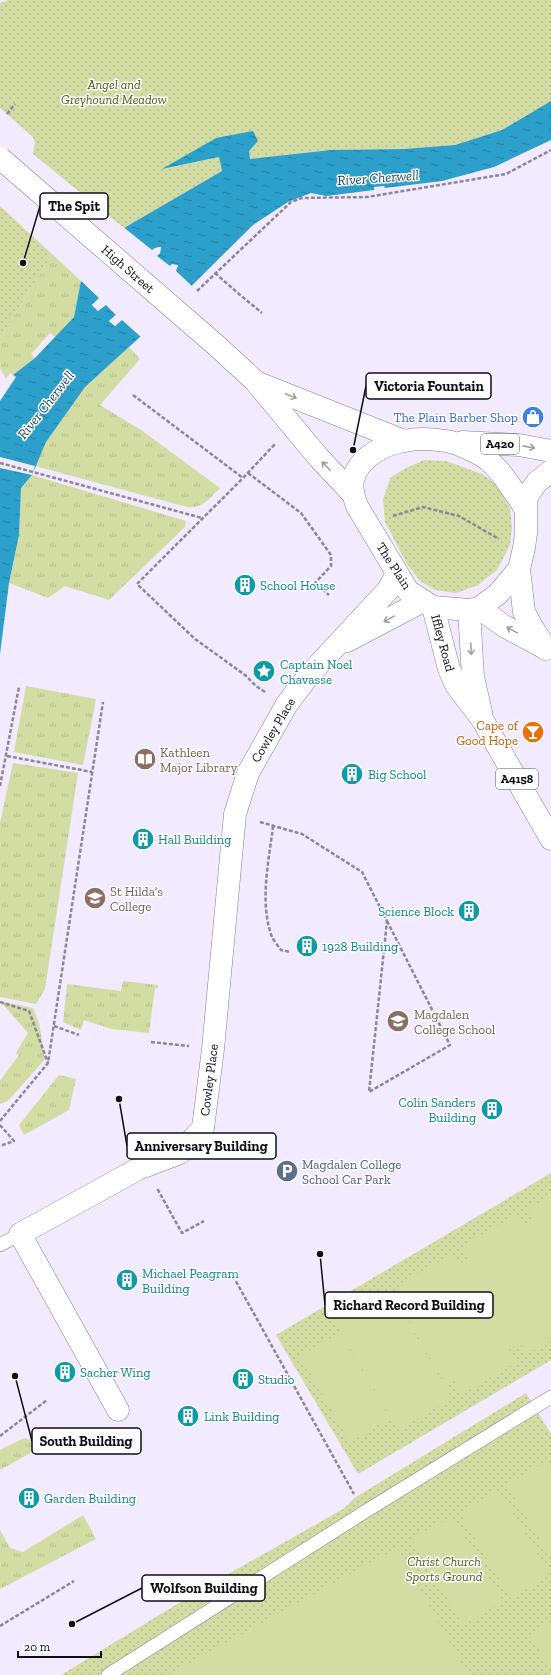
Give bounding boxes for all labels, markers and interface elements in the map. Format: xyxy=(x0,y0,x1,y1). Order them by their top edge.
park label: Angel and Greyhound Meadow xyxy=(61,77,167,107)
water label: River Cherwell xyxy=(337,167,419,189)
callout: The Spit xyxy=(40,193,108,219)
text: The Spit xyxy=(48,198,101,215)
street label: High Street xyxy=(99,242,158,296)
water label: River Cherwell xyxy=(14,368,78,442)
callout: Victoria Fountain xyxy=(366,373,491,399)
text: Victoria Fountain xyxy=(374,378,485,395)
one-way arrow xyxy=(285,393,297,401)
shop icon: The Plain Barber Shop xyxy=(520,404,546,430)
place label: The Plain Barber Shop xyxy=(393,410,518,425)
road number: A420 xyxy=(481,434,519,454)
one-way arrow xyxy=(522,443,535,451)
one-way arrow xyxy=(321,461,331,471)
street label: The Plain xyxy=(373,540,415,593)
building icon: School House xyxy=(232,572,258,598)
place label: School House xyxy=(260,578,335,593)
street label: Iffley Road xyxy=(428,613,458,673)
one-way arrow xyxy=(383,615,395,623)
one-way arrow xyxy=(506,626,518,634)
one-way arrow xyxy=(468,642,475,655)
place label: Captain Noel Chavasse xyxy=(280,657,353,687)
place icon: Captain Noel Chavasse xyxy=(251,658,277,684)
street label: Cowley Place xyxy=(248,695,298,765)
place label: Cape of Good Hope xyxy=(456,718,519,748)
bar icon: Cape of Good Hope xyxy=(520,719,546,745)
place label: Kathleen Major Library xyxy=(160,745,238,776)
library icon: Kathleen Major Library xyxy=(132,746,158,772)
building icon: Big School xyxy=(339,761,365,787)
place label: Big School xyxy=(368,767,427,782)
road number: A4158 xyxy=(496,769,538,789)
building icon: Hall Building xyxy=(130,826,156,852)
place label: Hall Building xyxy=(158,832,231,847)
place label: St Hilda's College xyxy=(110,884,163,914)
school or university icon: St Hilda's College xyxy=(82,885,108,911)
building icon: Science Block xyxy=(456,898,482,924)
place label: Science Block xyxy=(378,904,454,919)
building icon: 1928 Building xyxy=(294,933,320,959)
place label: 1928 Building xyxy=(322,939,398,954)
place label: Magdalen College School xyxy=(414,1007,496,1037)
school or university icon: Magdalen College School xyxy=(385,1008,411,1034)
street label: Cowley Place xyxy=(197,1043,221,1117)
place label: Colin Sanders Building xyxy=(398,1095,476,1125)
building icon: Colin Sanders Building xyxy=(479,1096,505,1122)
callout: Anniversary Building xyxy=(127,1133,276,1159)
text: Anniversary Building xyxy=(134,1138,268,1155)
place label: Magdalen College School Car Park xyxy=(302,1157,401,1187)
parking icon: Magdalen College School Car Park xyxy=(274,1158,300,1184)
place label: Michael Peagram Building xyxy=(142,1266,240,1296)
building icon: Michael Peagram Building xyxy=(114,1267,140,1293)
callout: Richard Record Building xyxy=(325,1292,493,1318)
text: Richard Record Building xyxy=(333,1297,485,1314)
building icon: Sacher Wing xyxy=(52,1359,78,1385)
place label: Sacher Wing xyxy=(80,1365,151,1380)
building icon: Studio xyxy=(230,1366,256,1392)
place label: Studio xyxy=(258,1372,295,1387)
building icon: Link Building xyxy=(175,1403,201,1429)
place label: Link Building xyxy=(204,1409,279,1424)
callout: South Building xyxy=(32,1428,141,1454)
text: South Building xyxy=(39,1433,133,1450)
building icon: Garden Building xyxy=(16,1485,42,1511)
place label: Garden Building xyxy=(44,1491,136,1506)
park label: Christ Church Sports Ground xyxy=(406,1554,483,1584)
callout: Wolfson Building xyxy=(142,1575,265,1601)
text: Wolfson Building xyxy=(150,1580,258,1597)
scale bar xyxy=(18,1633,101,1659)
text: 20 m xyxy=(24,1640,51,1654)

